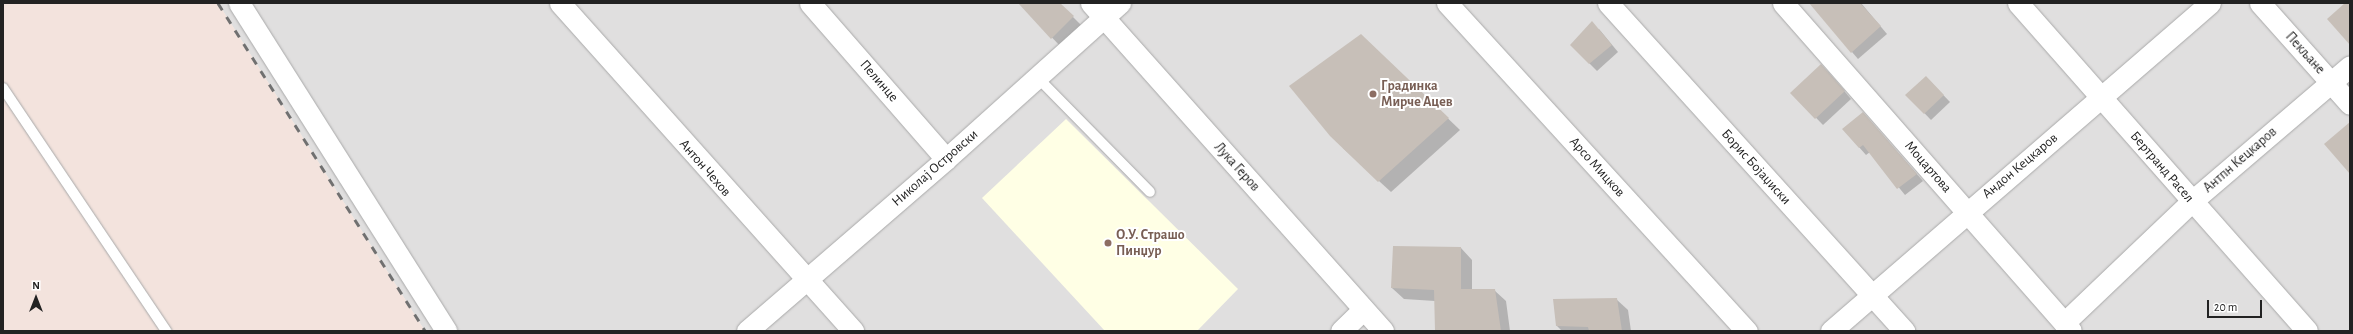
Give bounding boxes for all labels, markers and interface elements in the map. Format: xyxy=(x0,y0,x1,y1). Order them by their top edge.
street label: Пекљане xyxy=(2282,28,2328,78)
street label: Пелинце xyxy=(856,56,902,106)
place label: Градинка Мирче Ацев xyxy=(1381,78,1453,110)
marker: Градинка Мирче Ацев xyxy=(1368,89,1378,99)
street label: Антпн Кецкаров xyxy=(2200,124,2280,196)
street label: Николај Островски xyxy=(888,126,982,210)
street label: Борис Бојаџиски xyxy=(1718,126,1794,208)
street label: Бертранд Расел xyxy=(2127,128,2197,206)
street label: Андон Кецкаров xyxy=(1979,129,2061,203)
street label: Арсо Мицков xyxy=(1566,133,1628,201)
street label: Антон Чехов xyxy=(676,136,734,200)
street label: Моцартова xyxy=(1901,138,1955,196)
street label: Лука Геров xyxy=(1211,139,1263,195)
place label: О.У. Страшо Пинџур xyxy=(1116,227,1185,260)
marker: О.У. Страшо Пинџур xyxy=(1103,238,1113,248)
north arrow xyxy=(16,278,56,318)
text: N xyxy=(32,280,40,291)
scale bar xyxy=(2209,292,2264,318)
text: 20 m xyxy=(2214,301,2237,313)

